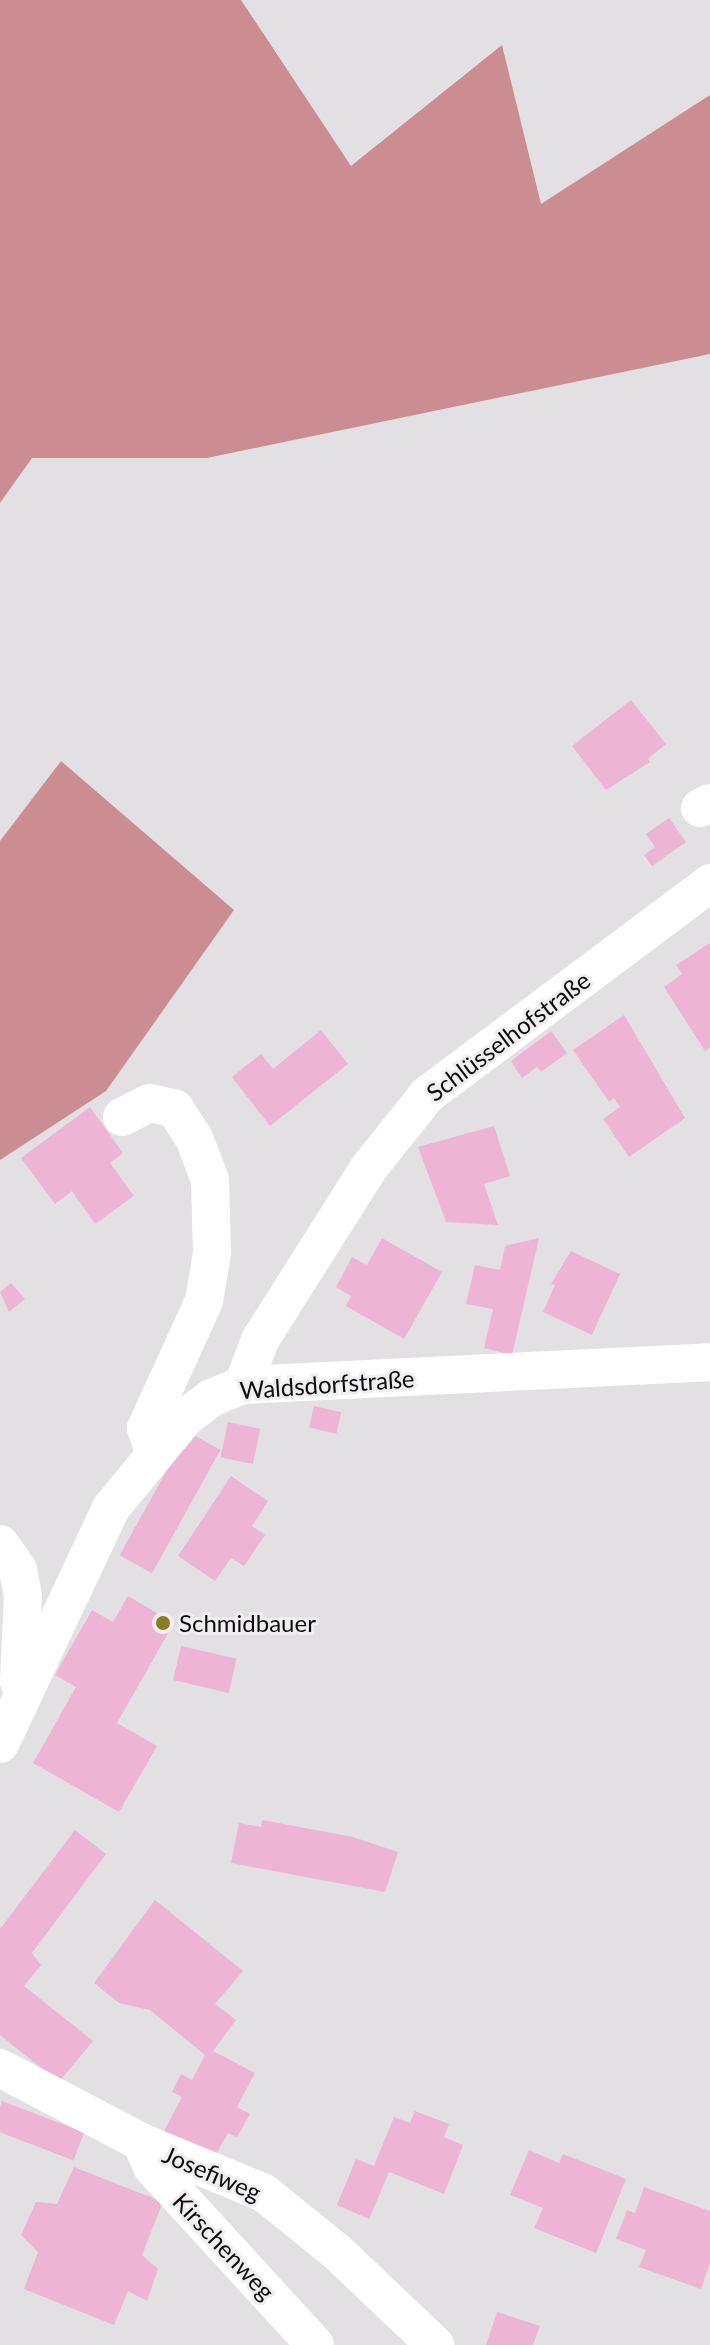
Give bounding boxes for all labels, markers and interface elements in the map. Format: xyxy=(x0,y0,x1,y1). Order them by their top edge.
street label: Schlüsselhofstraße xyxy=(421,965,595,1107)
street label: Waldsdorfstraße xyxy=(239,1364,415,1404)
place label: Schmidbauer xyxy=(179,1609,316,1637)
marker: Schmidbauer xyxy=(154,1614,172,1632)
street label: Josefiweg xyxy=(159,2139,265,2207)
street label: Kirschenweg xyxy=(167,2187,281,2305)

